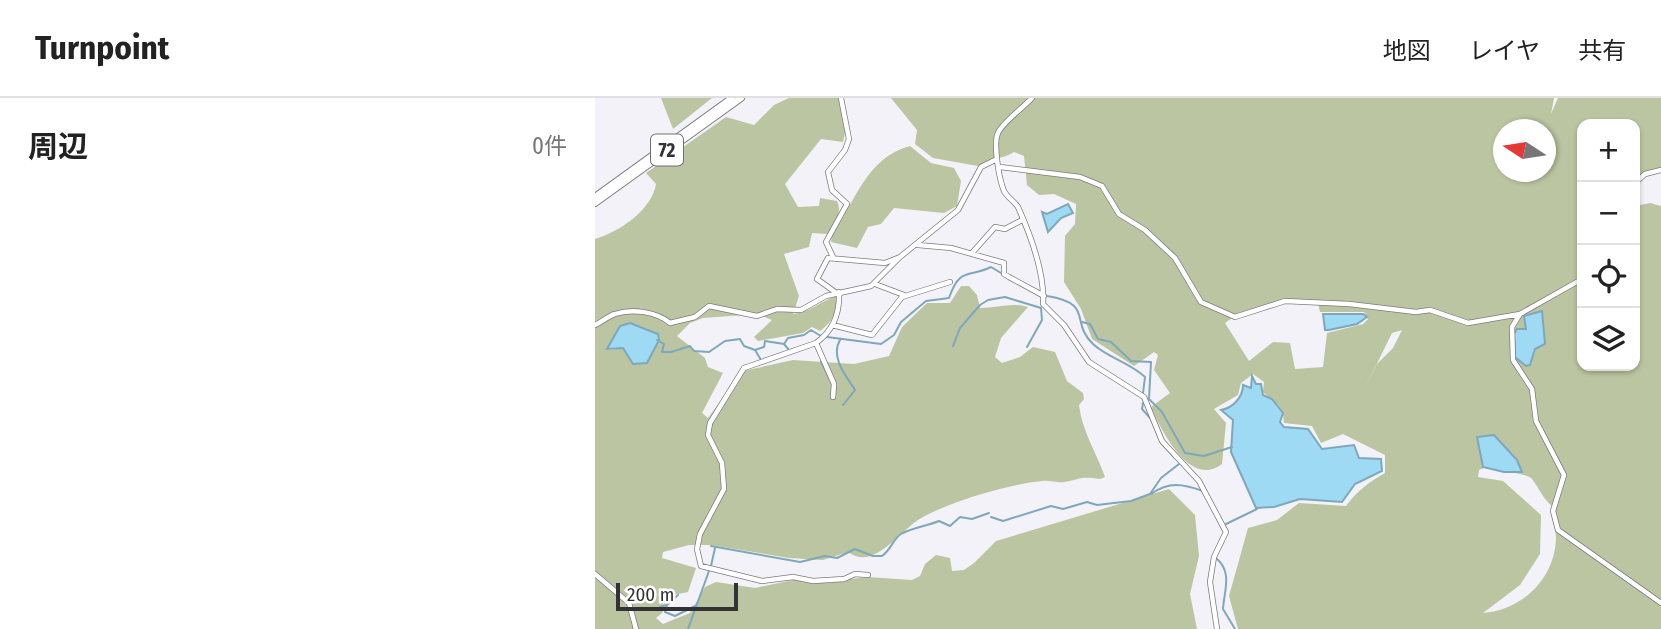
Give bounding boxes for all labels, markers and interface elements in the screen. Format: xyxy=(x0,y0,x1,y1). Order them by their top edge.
text: Turnpoint xyxy=(35,28,169,68)
text: 地図 xyxy=(1383,37,1431,65)
text: レイヤ xyxy=(1469,37,1540,65)
text: 共有 xyxy=(1578,37,1626,65)
north arrow xyxy=(1493,119,1556,182)
map controls xyxy=(1577,119,1640,371)
button: + xyxy=(1577,119,1640,182)
text: 周辺 xyxy=(28,129,88,165)
text: 0件 xyxy=(532,132,567,160)
road number: 72 xyxy=(651,134,683,166)
button: − xyxy=(1577,182,1640,245)
button: locate xyxy=(1577,245,1640,308)
button: layers xyxy=(1577,308,1640,371)
scale bar xyxy=(616,580,739,612)
text: 200 m xyxy=(627,583,674,606)

